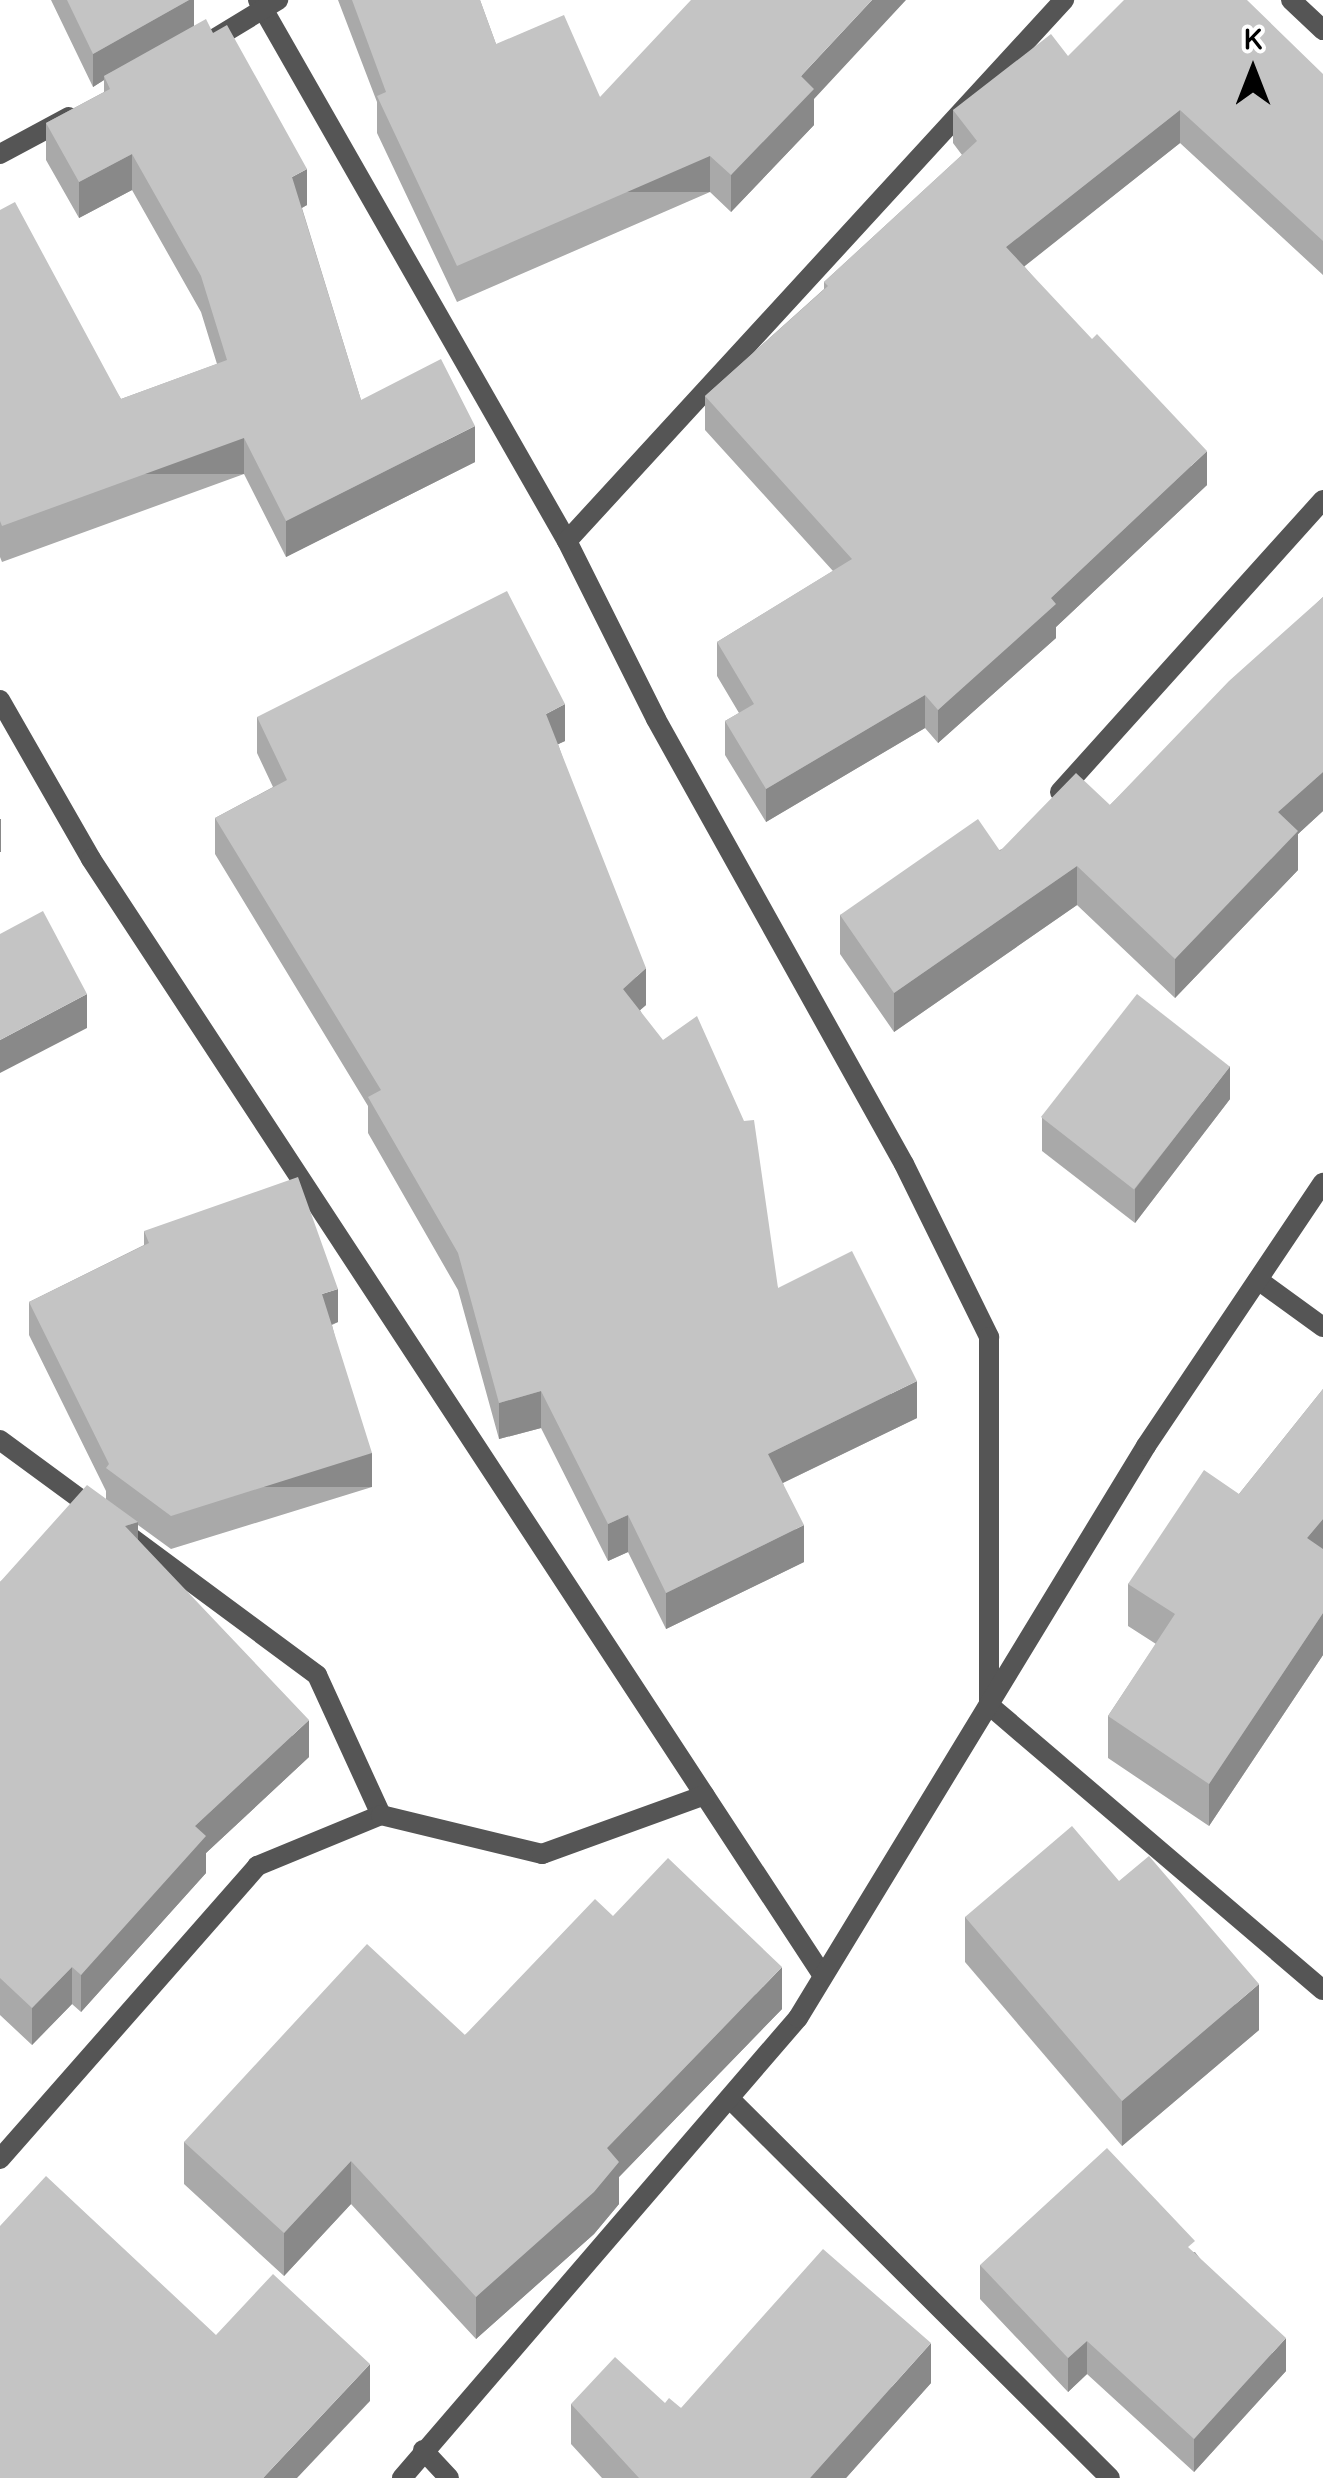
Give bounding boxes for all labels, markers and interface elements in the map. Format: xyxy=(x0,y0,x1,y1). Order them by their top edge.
north arrow xyxy=(1203,20,1303,120)
text: K xyxy=(1244,23,1262,57)

